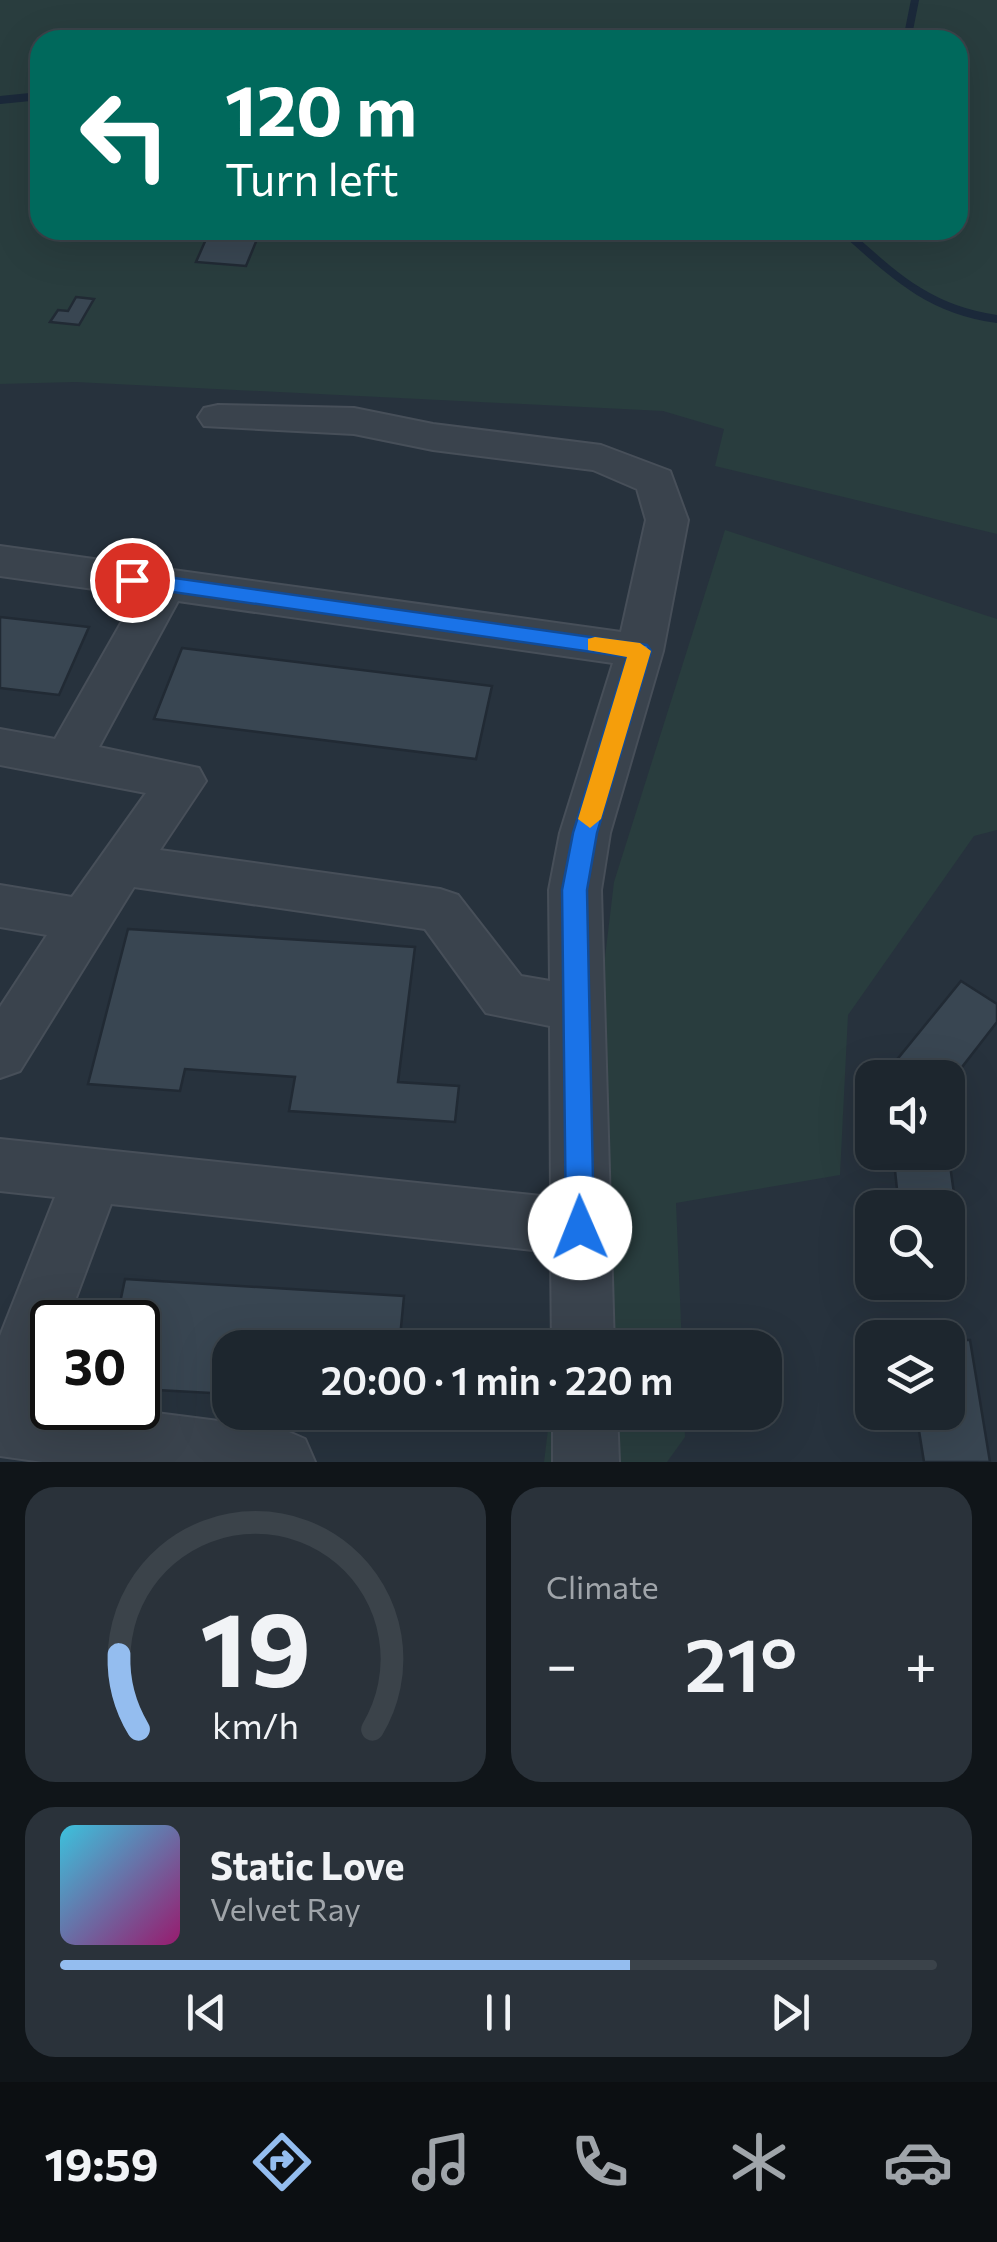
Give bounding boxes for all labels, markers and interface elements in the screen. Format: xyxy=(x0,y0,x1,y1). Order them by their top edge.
text: 120 m xyxy=(225,65,417,150)
icon: left xyxy=(60,70,190,200)
text: Turn left xyxy=(225,150,399,205)
pin xyxy=(90,538,175,623)
icon: arrive xyxy=(105,553,160,608)
map controls xyxy=(855,1060,965,1430)
button: sound xyxy=(855,1060,965,1170)
position arrow xyxy=(528,1176,632,1280)
button: search xyxy=(855,1190,965,1300)
speed limit sign: 30 xyxy=(30,1300,160,1430)
button: layers xyxy=(855,1320,965,1430)
text: 20:00 · 1 min · 220 m xyxy=(321,1356,673,1403)
text: Climate xyxy=(546,1566,659,1606)
text: 19 xyxy=(200,1581,311,1708)
text: 21° xyxy=(684,1616,797,1707)
text: − xyxy=(546,1629,577,1696)
text: + xyxy=(905,1629,937,1696)
text: km/h xyxy=(212,1703,299,1746)
text: Static Love xyxy=(210,1841,405,1888)
text: Velvet Ray xyxy=(210,1888,361,1928)
icon: previous xyxy=(179,1985,234,2040)
icon: pause xyxy=(471,1985,526,2040)
icon: next xyxy=(763,1985,818,2040)
icon: directions xyxy=(247,2127,317,2197)
icon: music xyxy=(406,2127,476,2197)
icon: phone xyxy=(565,2127,635,2197)
icon: climate xyxy=(724,2127,794,2197)
icon: car xyxy=(883,2127,953,2197)
text: 19:59 xyxy=(44,2135,158,2190)

